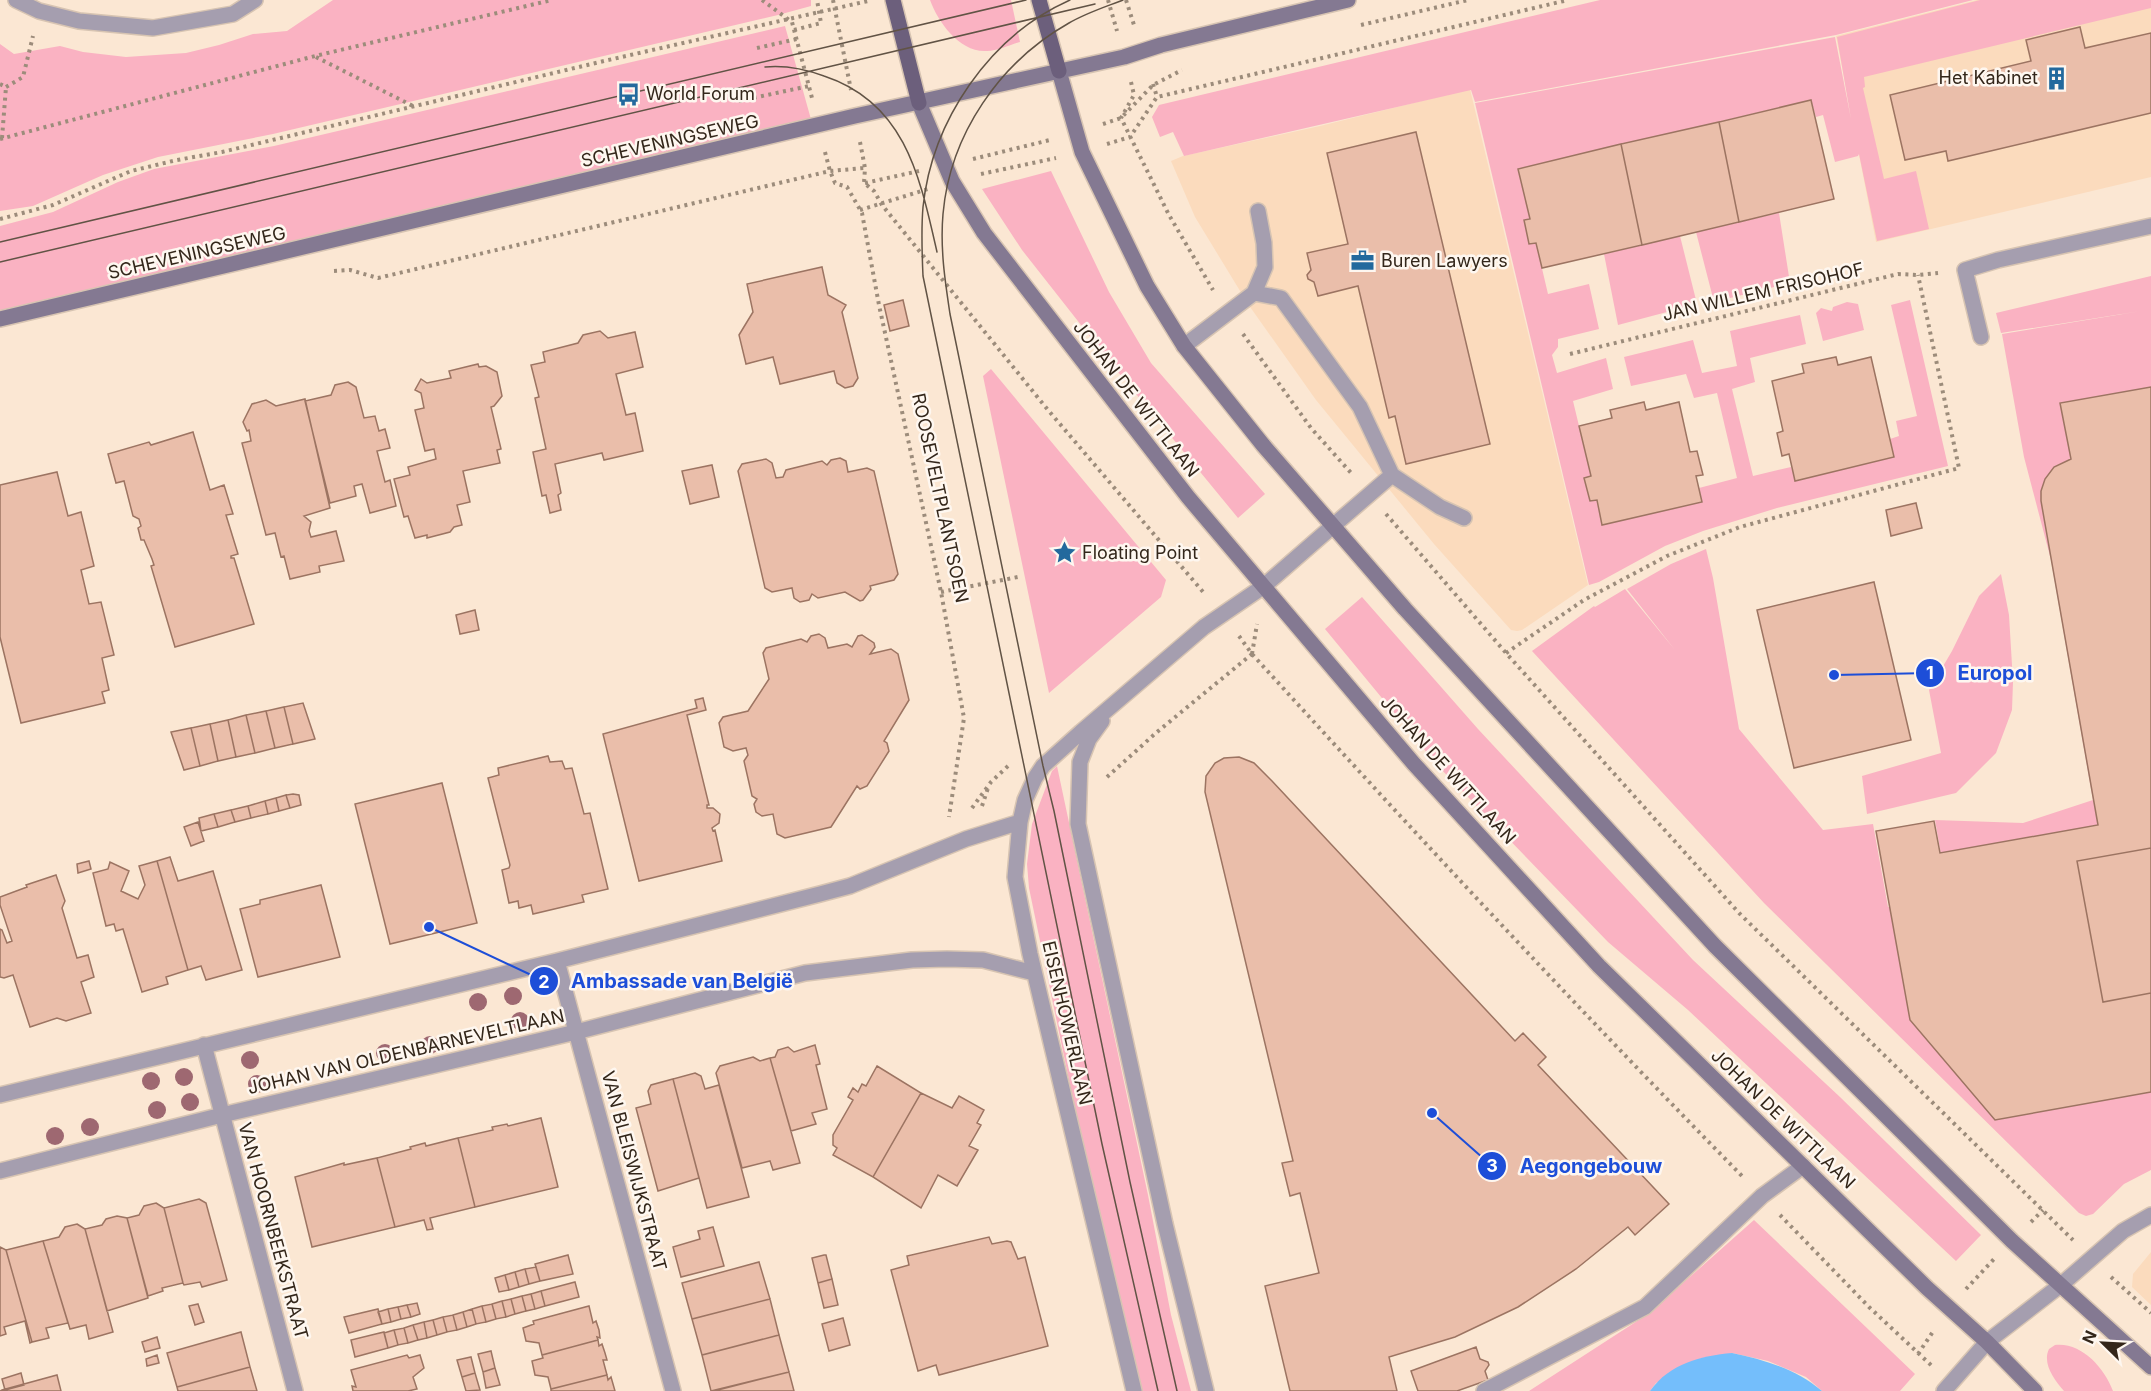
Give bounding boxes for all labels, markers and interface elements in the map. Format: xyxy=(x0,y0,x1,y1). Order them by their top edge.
building icon: Het Kabinet xyxy=(2043,65,2069,91)
place label: Het Kabinet xyxy=(1939,67,2038,88)
bus stop icon: World Forum xyxy=(615,81,641,107)
place label: World Forum xyxy=(646,83,755,104)
street label: SCHEVENINGSEWEG xyxy=(579,110,761,171)
street label: SCHEVENINGSEWEG xyxy=(106,222,288,283)
office icon: Buren Lawyers xyxy=(1350,248,1376,274)
place label: Buren Lawyers xyxy=(1381,250,1508,271)
street label: JAN WILLEM FRISOHOF xyxy=(1660,258,1866,325)
street label: JOHAN DE WITTLAAN xyxy=(1069,317,1204,481)
street label: ROOSEVELTPLANTSOEN xyxy=(908,391,973,605)
place icon: Floating Point xyxy=(1051,540,1077,566)
place label: Floating Point xyxy=(1082,542,1198,563)
callout: Europol xyxy=(1915,654,2044,692)
text: Europol xyxy=(1958,661,2032,685)
text: 1 xyxy=(1926,662,1934,683)
street label: JOHAN DE WITTLAAN xyxy=(1376,691,1520,848)
street label: EISENHOWERLAAN xyxy=(1038,939,1097,1107)
callout: Ambassade van België xyxy=(529,962,805,1000)
text: Ambassade van België xyxy=(571,969,793,993)
text: 2 xyxy=(538,971,550,992)
street label: JOHAN VAN OLDENBARNEVELTLAAN xyxy=(246,1005,566,1098)
street label: JOHAN DE WITTLAAN xyxy=(1707,1044,1860,1193)
street label: VAN BLEISWIJKSTRAAT xyxy=(598,1069,671,1273)
street label: VAN HOORNBEEKSTRAAT xyxy=(234,1120,313,1342)
callout: Aegongebouw xyxy=(1477,1147,1674,1185)
text: Aegongebouw xyxy=(1520,1154,1662,1178)
text: 3 xyxy=(1486,1155,1498,1176)
north arrow xyxy=(2073,1313,2133,1373)
text: N xyxy=(2078,1327,2101,1347)

